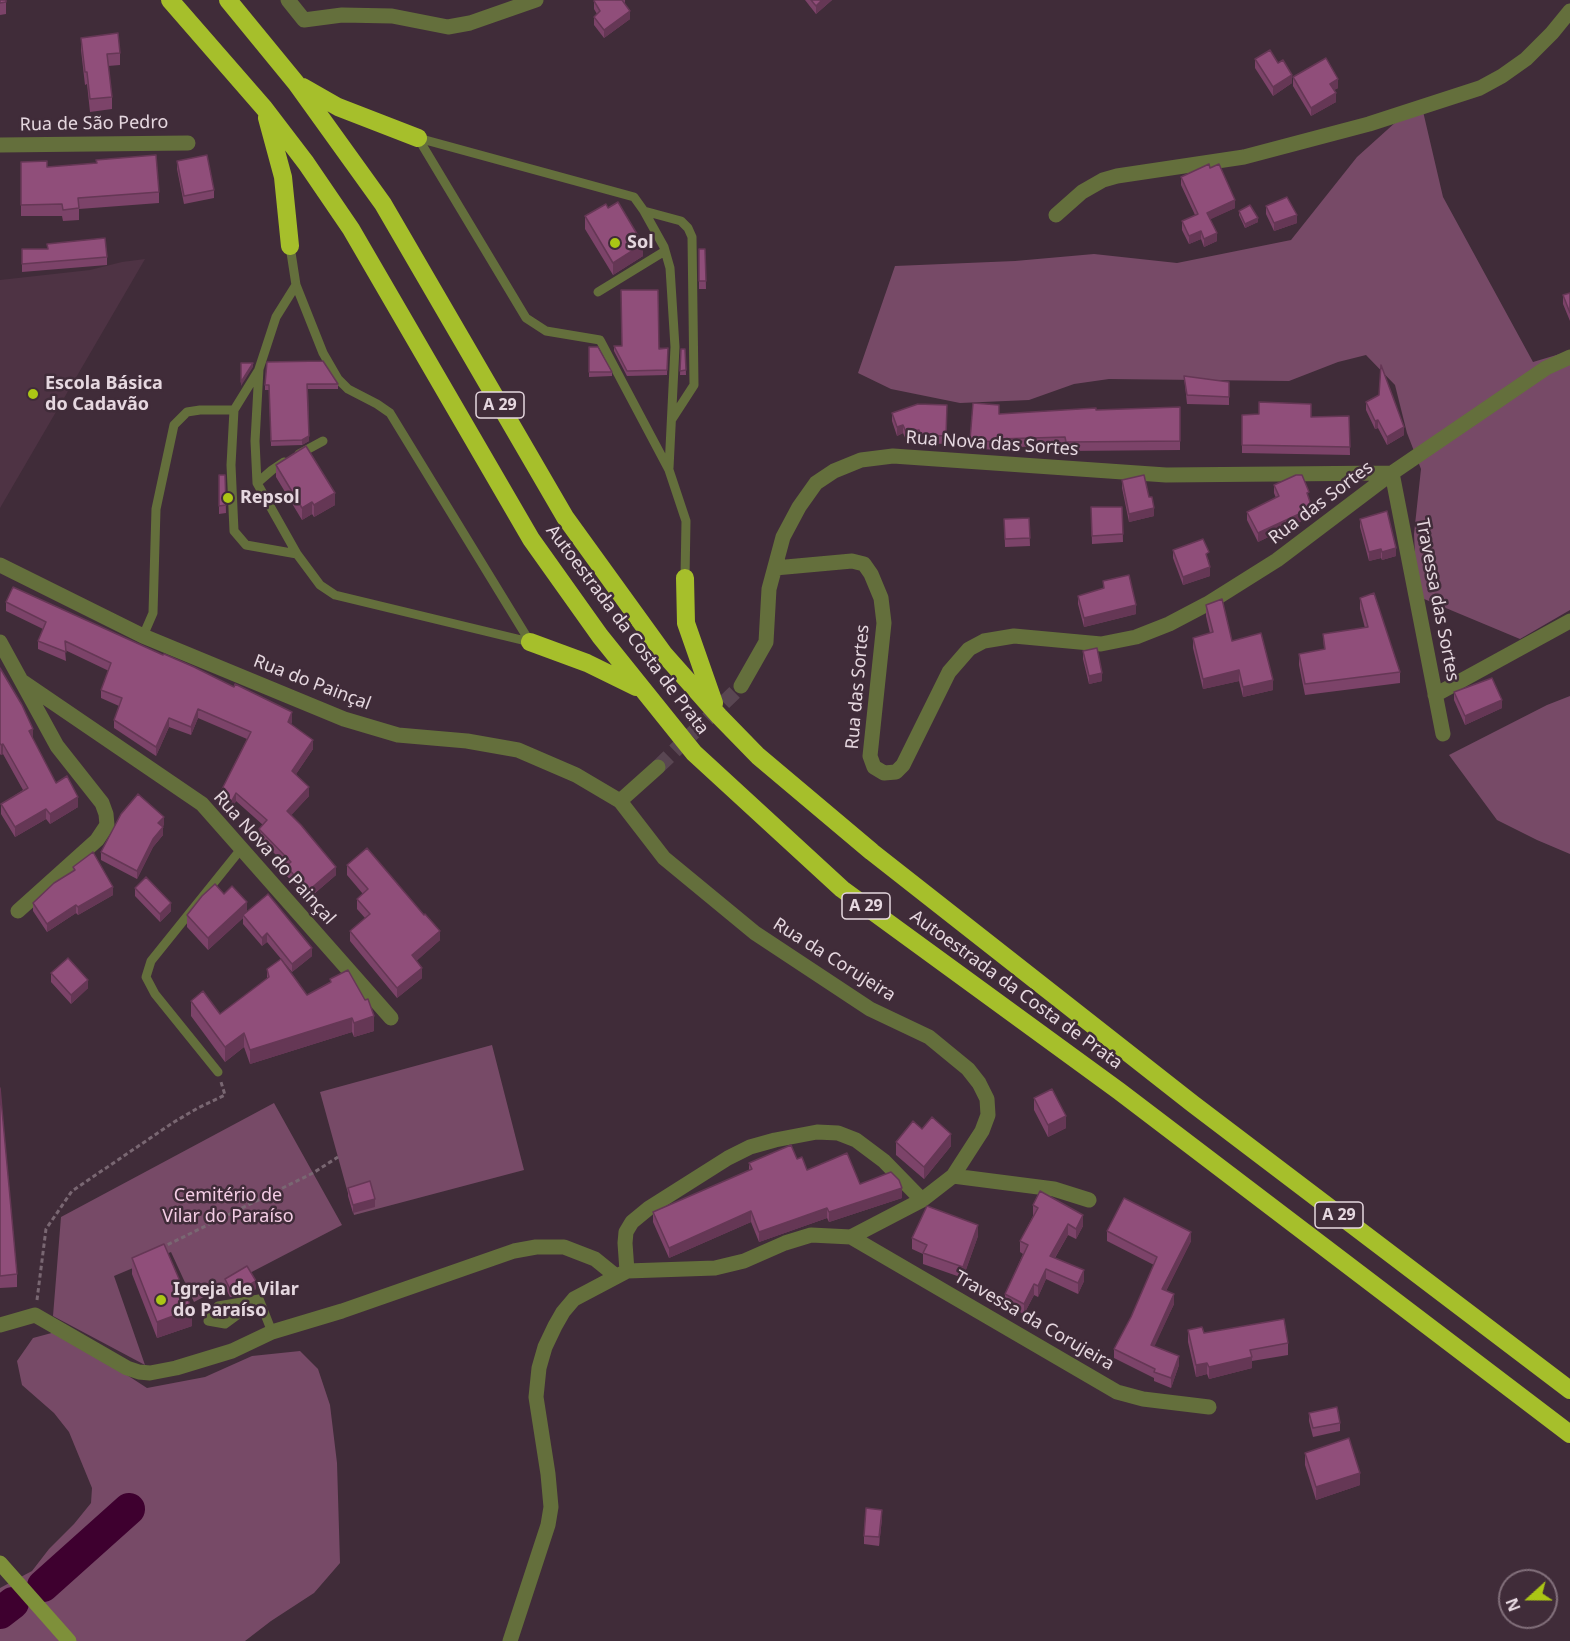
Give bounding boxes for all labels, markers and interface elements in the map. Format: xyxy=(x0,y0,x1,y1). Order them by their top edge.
street label: Rua de São Pedro xyxy=(20,112,168,136)
place label: Sol xyxy=(627,232,654,254)
marker: Sol xyxy=(608,236,622,250)
place label: Escola Básica do Cadavão xyxy=(45,373,163,416)
marker: Escola Básica do Cadavão xyxy=(26,387,40,401)
road number: A 29 xyxy=(476,392,524,418)
street label: Rua Nova das Sortes xyxy=(905,427,1079,461)
street label: Rua das Sortes xyxy=(1265,457,1377,549)
place label: Repsol xyxy=(240,487,300,509)
marker: Repsol xyxy=(221,491,235,505)
street label: Travessa das Sortes xyxy=(1411,517,1463,683)
street label: Autoestrada da Costa de Prata xyxy=(541,521,713,739)
street label: Rua das Sortes xyxy=(842,624,874,750)
street label: Rua do Painçal xyxy=(250,651,374,715)
street label: Rua Nova do Painçal xyxy=(208,787,340,929)
road number: A 29 xyxy=(842,893,890,919)
street label: Autoestrada da Costa de Prata xyxy=(906,906,1126,1074)
street label: Rua da Corujeira xyxy=(769,914,899,1006)
park label: Cemitério de Vilar do Paraíso xyxy=(162,1185,294,1228)
road number: A 29 xyxy=(1315,1202,1363,1228)
street label: Travessa da Corujeira xyxy=(950,1266,1118,1376)
place label: Igreja de Vilar do Paraíso xyxy=(173,1279,299,1322)
marker: Igreja de Vilar do Paraíso xyxy=(154,1293,168,1307)
north arrow xyxy=(1498,1569,1558,1629)
text: N xyxy=(1500,1595,1526,1615)

